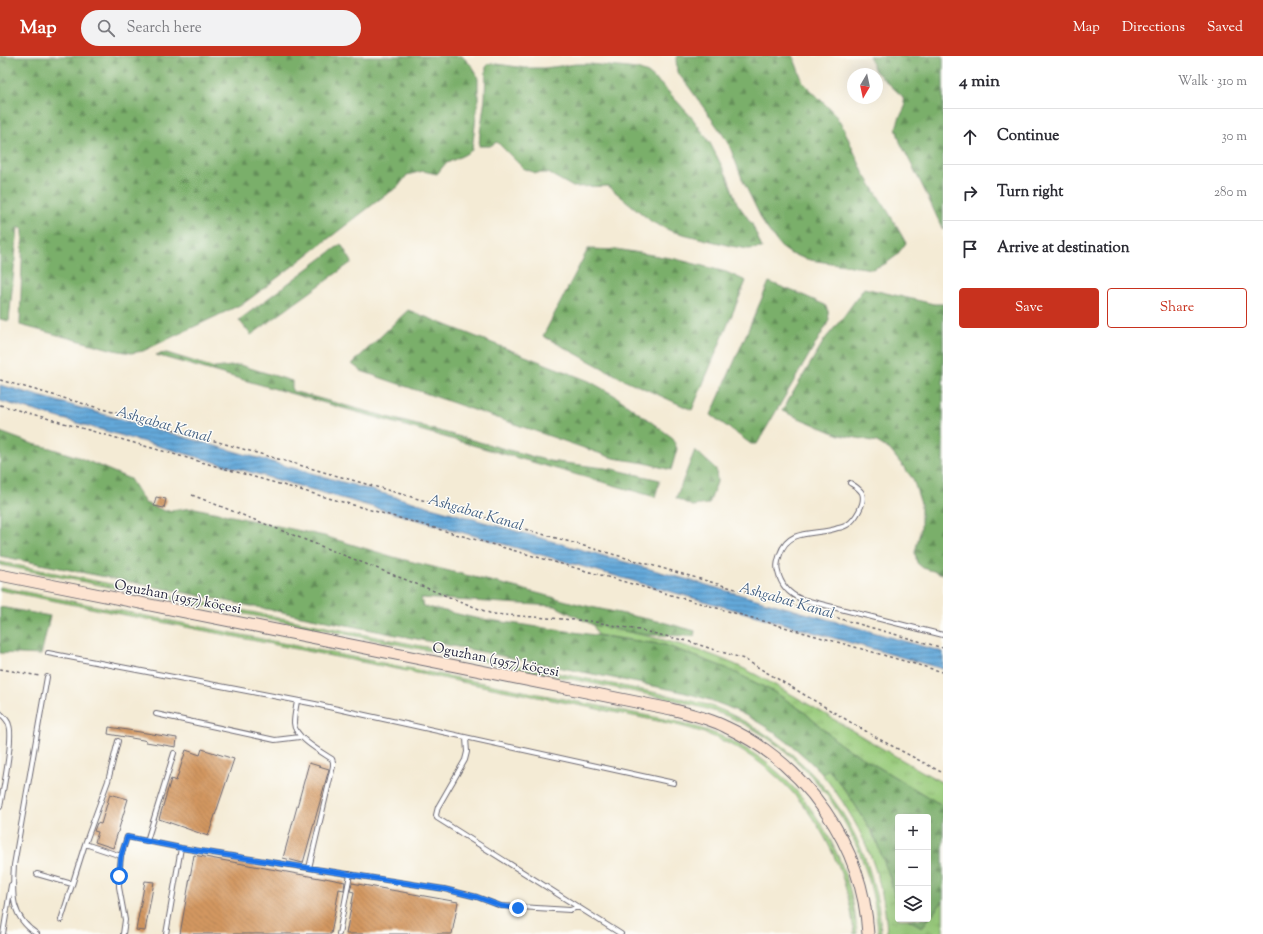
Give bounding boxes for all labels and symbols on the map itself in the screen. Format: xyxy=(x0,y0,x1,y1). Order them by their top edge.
north arrow xyxy=(847,68,883,104)
water label: Ashgabat Kanal xyxy=(114,402,214,449)
water label: Ashgabat Kanal xyxy=(426,490,526,537)
street label: Oguzhan (1957) köçesi xyxy=(112,576,243,620)
water label: Ashgabat Kanal xyxy=(737,578,837,625)
street label: Oguzhan (1957) köçesi xyxy=(430,639,561,683)
route start xyxy=(110,867,128,885)
route end xyxy=(509,899,527,917)

